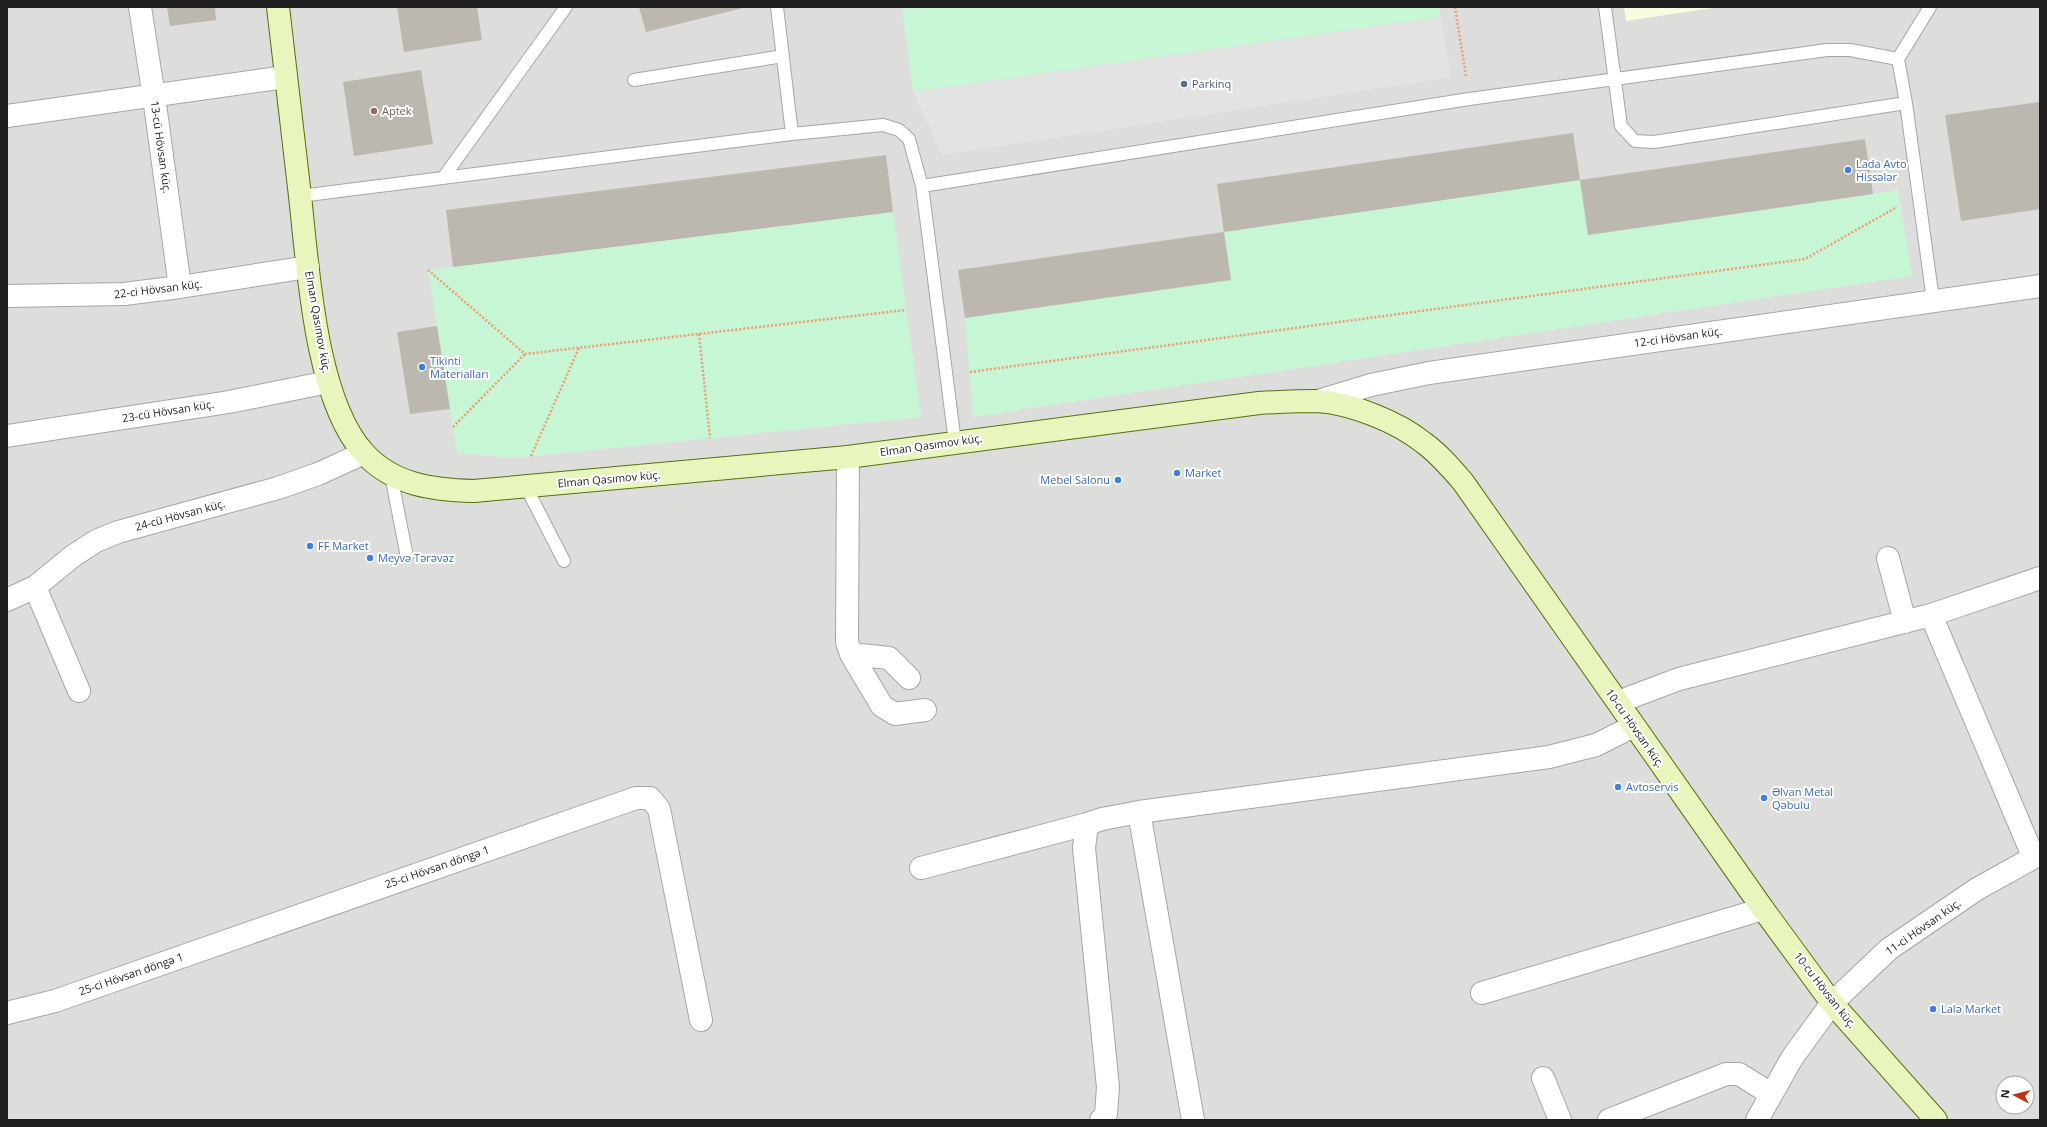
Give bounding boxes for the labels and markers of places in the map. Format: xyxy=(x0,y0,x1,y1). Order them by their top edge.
place label: Parkinq xyxy=(1192,76,1231,91)
marker: Parkinq xyxy=(1179,79,1189,89)
place label: Aptek xyxy=(382,103,412,118)
marker: Aptek xyxy=(369,106,379,116)
place label: Lada Avto Hissələr xyxy=(1856,156,1907,184)
marker: Lada Avto Hissələr xyxy=(1843,165,1853,175)
place label: Tikinti Materialları xyxy=(430,353,488,381)
marker: Tikinti Materialları xyxy=(417,362,427,372)
place label: Market xyxy=(1185,465,1221,480)
marker: Market xyxy=(1172,468,1182,478)
place label: Mebel Salonu xyxy=(1040,472,1110,487)
marker: Mebel Salonu xyxy=(1113,475,1123,485)
place label: FF Market xyxy=(318,538,369,553)
marker: FF Market xyxy=(305,541,315,551)
place label: Meyvə Tərəvəz xyxy=(378,550,454,565)
marker: Meyvə Tərəvəz xyxy=(365,553,375,563)
place label: Avtoservis xyxy=(1626,779,1678,794)
marker: Avtoservis xyxy=(1613,782,1623,792)
place label: Əlvan Metal Qəbulu xyxy=(1772,784,1833,812)
marker: Əlvan Metal Qəbulu xyxy=(1759,793,1769,803)
place label: Lalə Market xyxy=(1941,1001,2001,1016)
marker: Lalə Market xyxy=(1928,1004,1938,1014)

